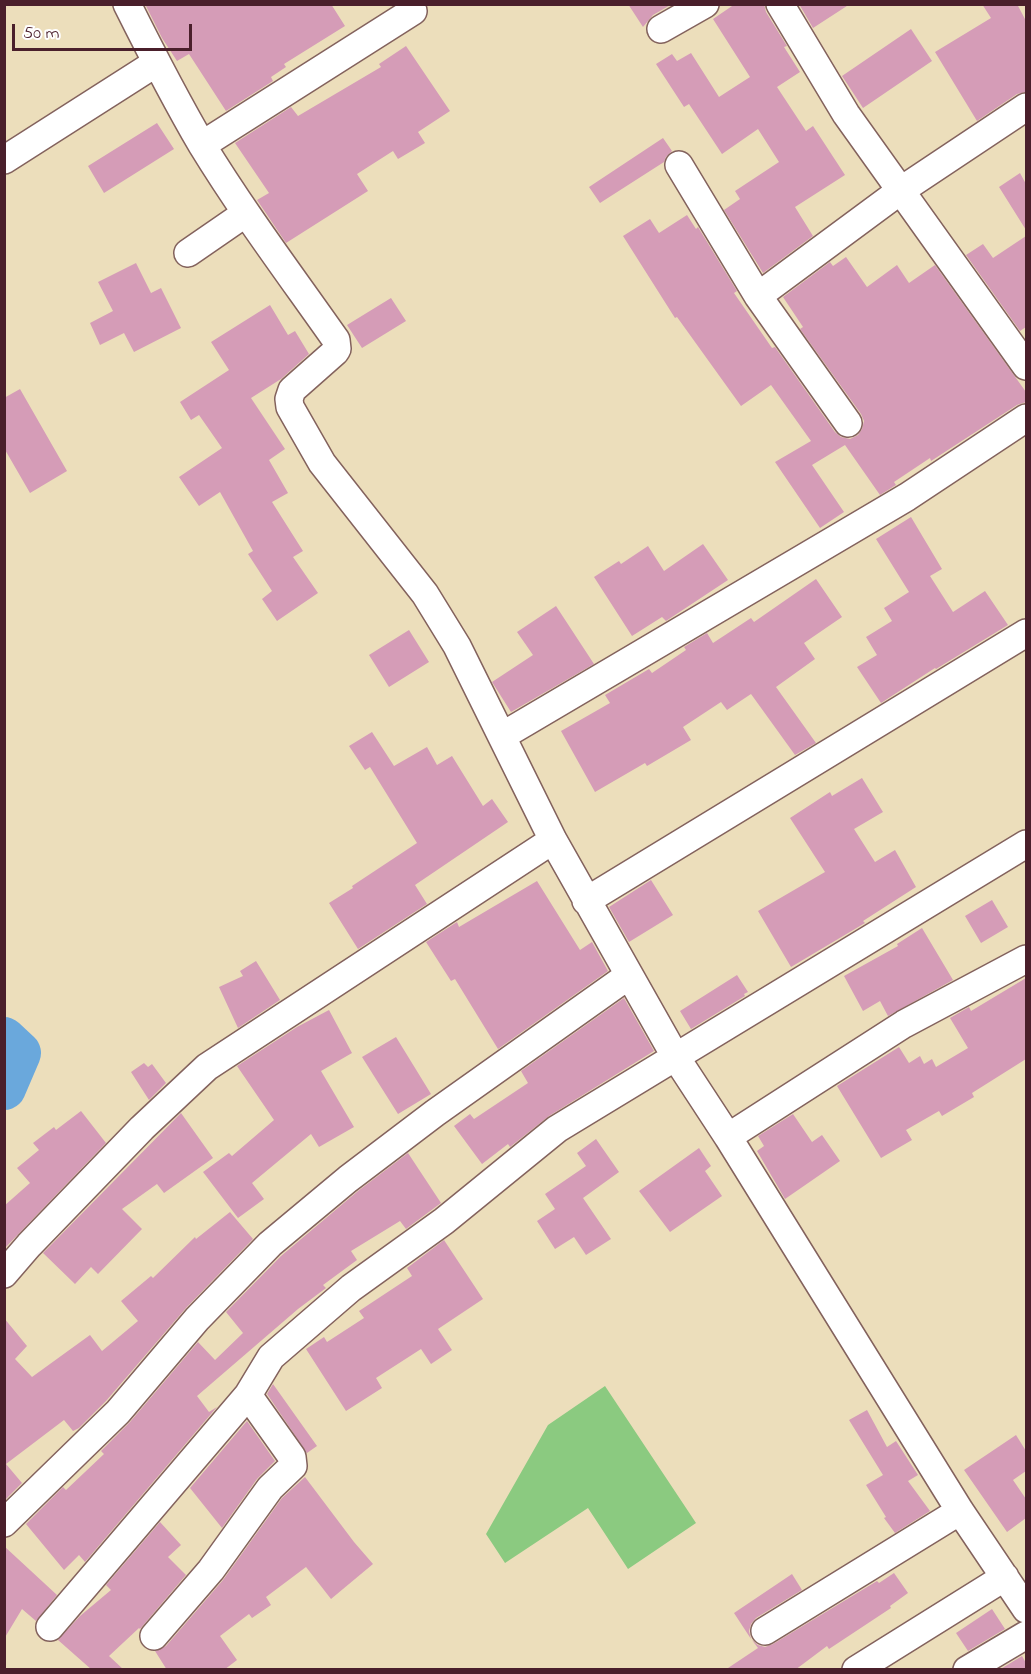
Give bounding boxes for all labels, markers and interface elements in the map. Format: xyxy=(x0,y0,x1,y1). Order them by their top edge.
scale bar xyxy=(15,12,195,50)
text: 50 m xyxy=(23,21,60,47)

